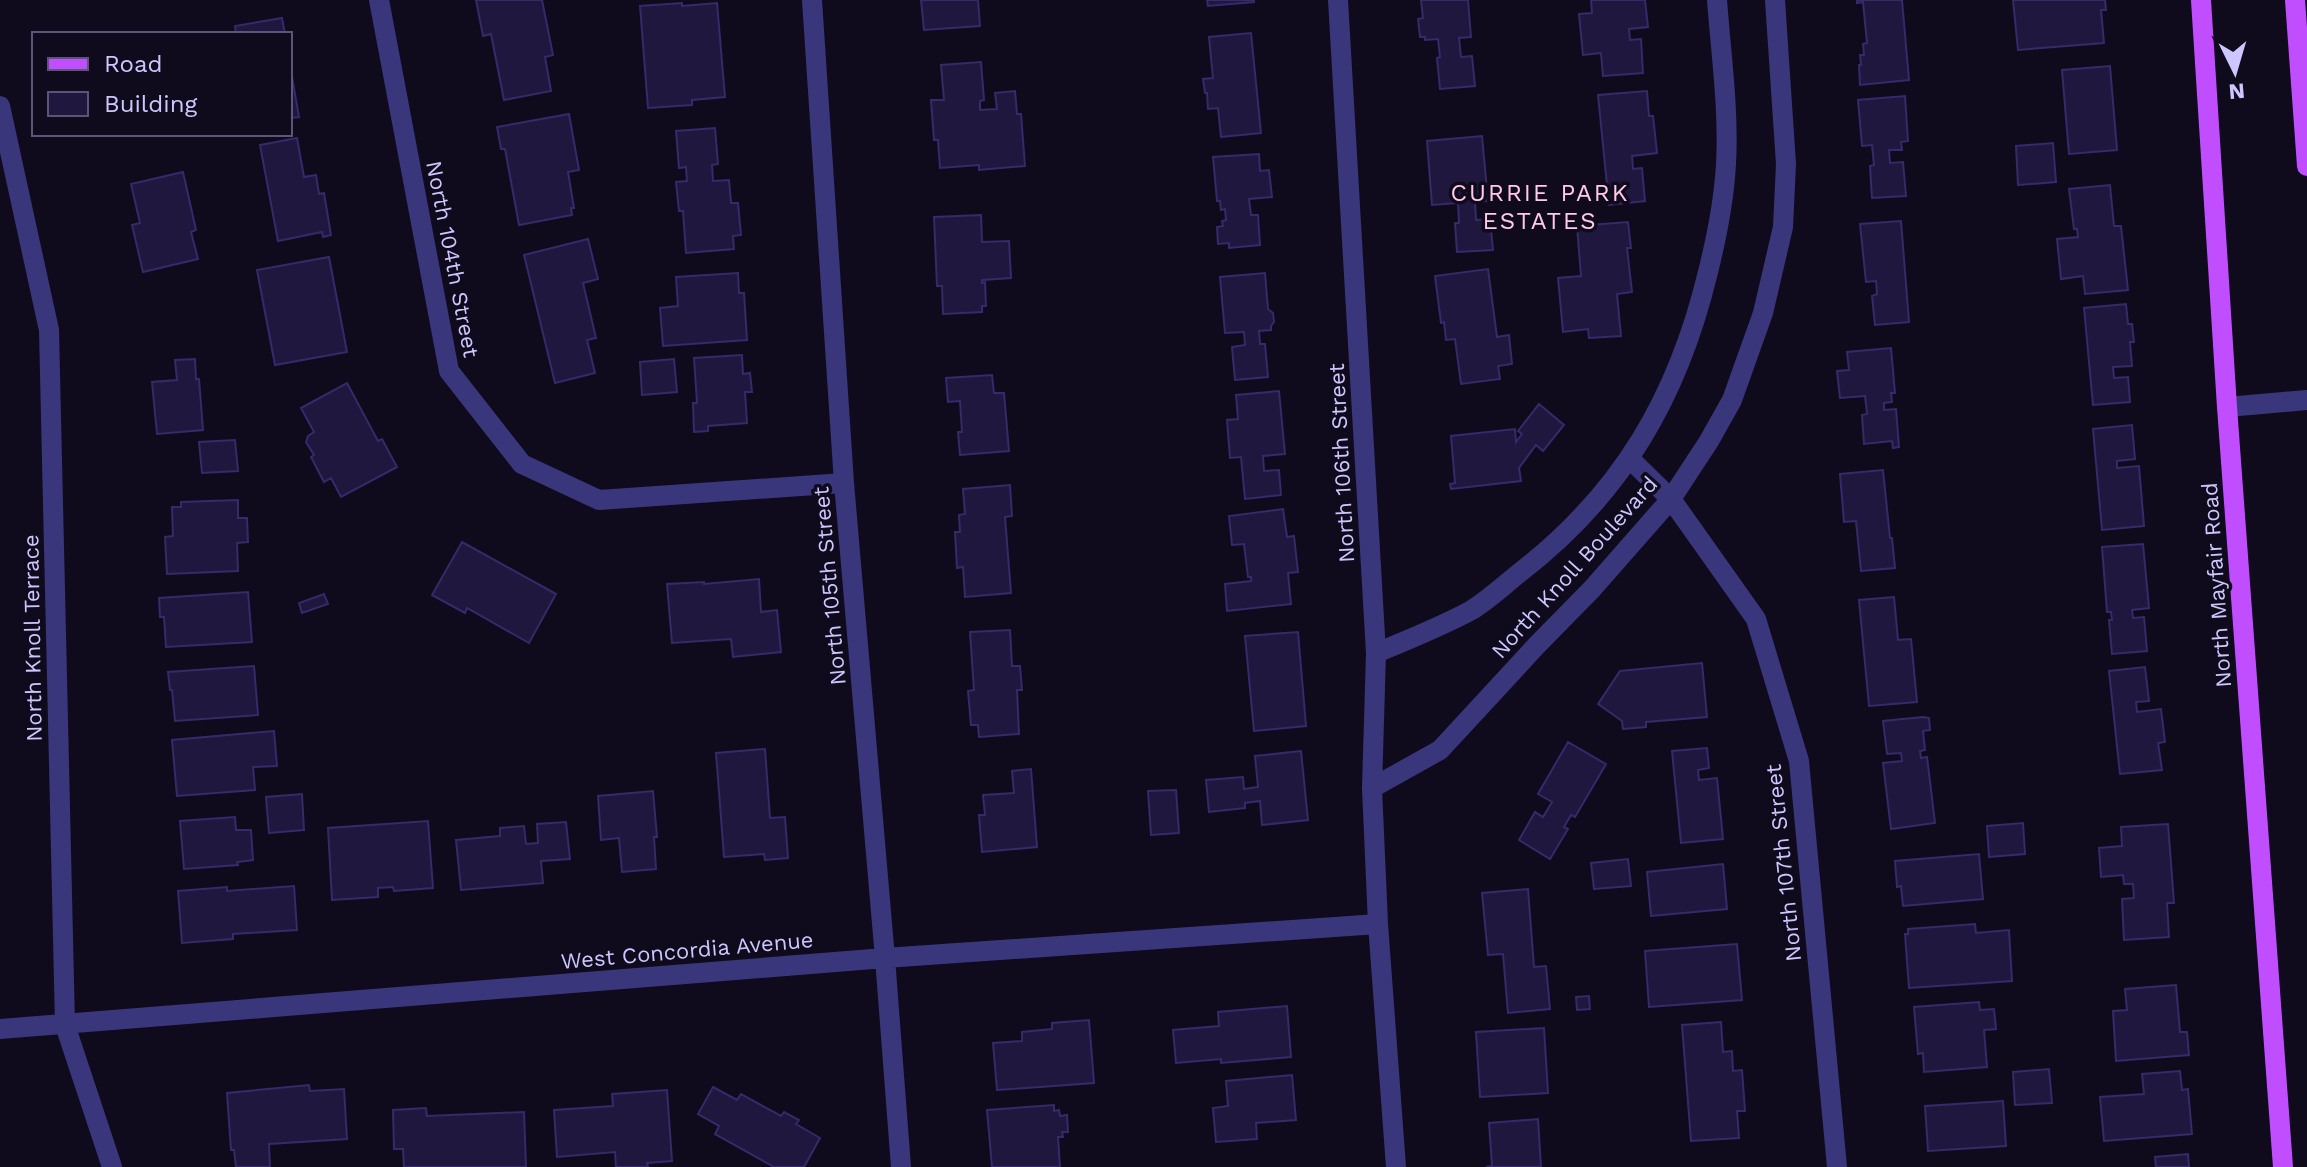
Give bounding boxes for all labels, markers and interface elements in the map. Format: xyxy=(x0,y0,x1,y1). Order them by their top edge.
legend xyxy=(32,32,292,136)
north arrow xyxy=(2195,32,2275,112)
text: Road xyxy=(104,50,163,78)
text: N xyxy=(2227,78,2246,105)
text: Building xyxy=(104,90,197,118)
street label: North 104th Street xyxy=(421,159,484,359)
district label: CURRIE PARK ESTATES xyxy=(1450,179,1630,235)
street label: North 106th Street xyxy=(1324,363,1359,563)
street label: North Knoll Boulevard xyxy=(1486,471,1662,663)
street label: North Mayfair Road xyxy=(2197,482,2236,688)
street label: North 105th Street xyxy=(808,486,851,686)
street label: North Knoll Terrace xyxy=(18,534,47,742)
street label: North 107th Street xyxy=(1761,763,1806,963)
street label: West Concordia Avenue xyxy=(560,927,814,974)

